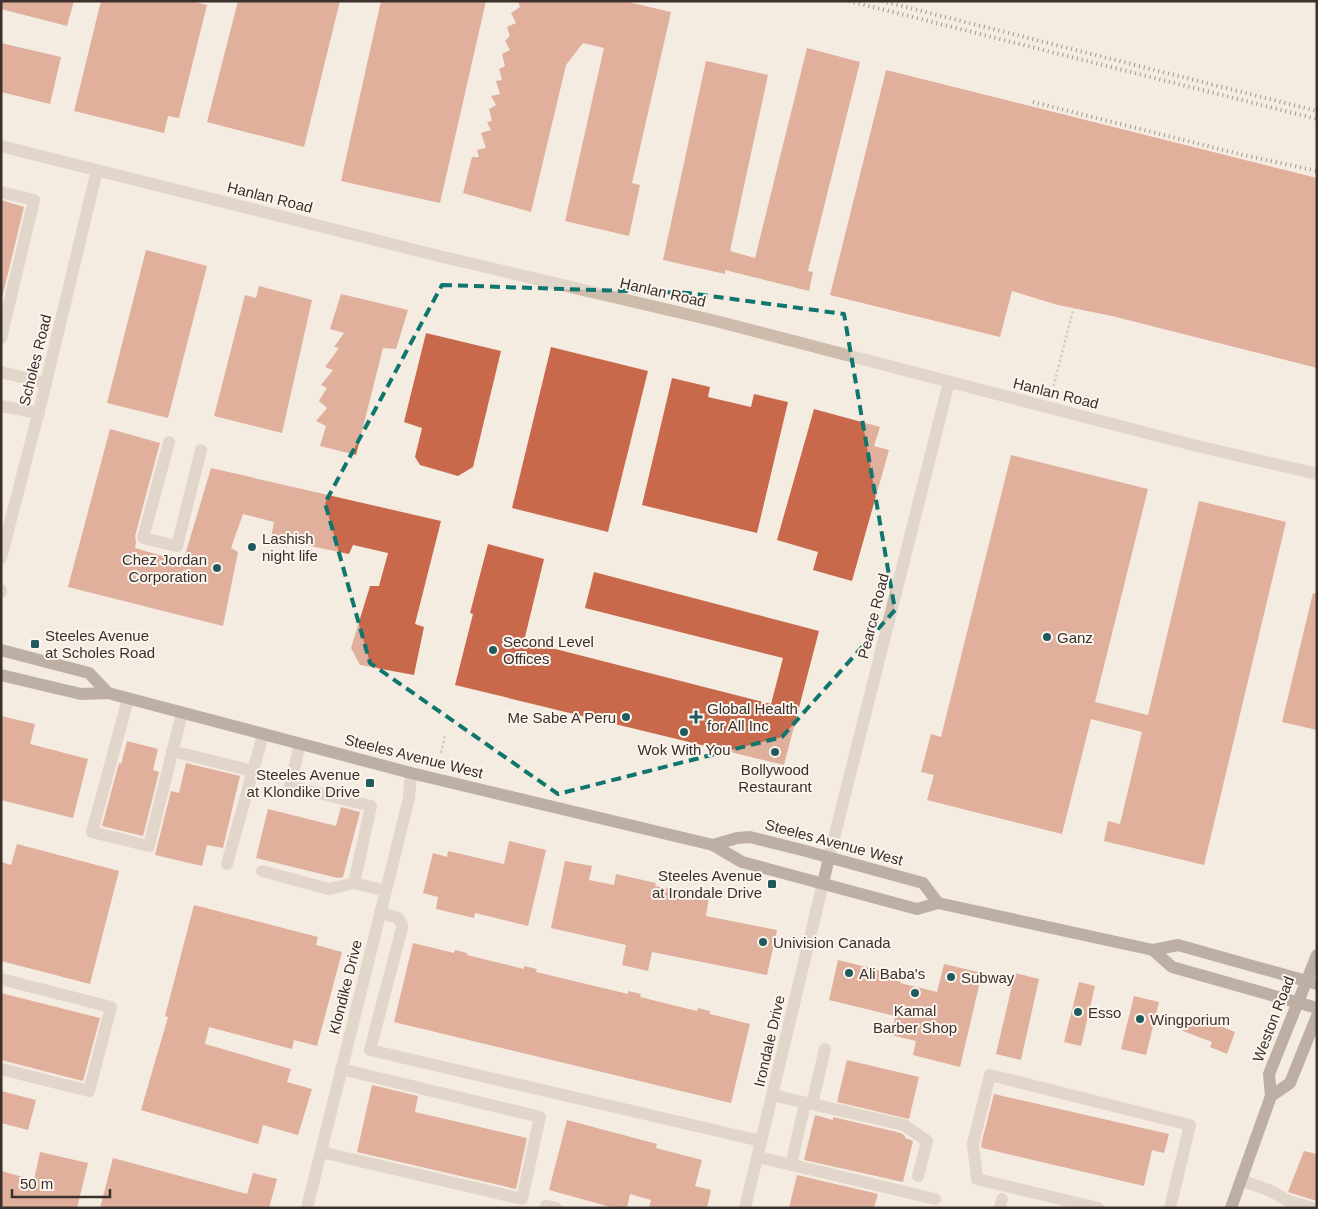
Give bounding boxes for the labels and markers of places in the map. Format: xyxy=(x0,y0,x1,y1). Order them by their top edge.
place label: Lashish night life xyxy=(262,530,318,564)
marker: Lashish night life xyxy=(246,541,258,553)
place label: Chez Jordan Corporation xyxy=(122,551,207,585)
marker: Chez Jordan Corporation xyxy=(211,562,223,574)
place label: Steeles Avenue at Scholes Road xyxy=(45,627,155,661)
place label: Ganz xyxy=(1057,629,1093,646)
marker: Ganz xyxy=(1041,631,1053,643)
place label: Second Level Offices xyxy=(503,633,594,667)
marker: Steeles Avenue at Scholes Road xyxy=(29,638,41,650)
marker: Second Level Offices xyxy=(487,644,499,656)
place label: Global Health for All Inc xyxy=(707,700,798,734)
place label: Me Sabe A Peru xyxy=(508,709,616,726)
marker: Global Health for All Inc xyxy=(689,710,703,724)
marker: Me Sabe A Peru xyxy=(620,711,632,723)
marker: Wok With You xyxy=(678,726,690,738)
place label: Wok With You xyxy=(637,741,731,758)
marker: Bollywood Restaurant xyxy=(769,746,781,758)
place label: Bollywood Restaurant xyxy=(738,761,813,795)
place label: Steeles Avenue at Klondike Drive xyxy=(247,766,360,800)
marker: Steeles Avenue at Klondike Drive xyxy=(364,777,376,789)
place label: Steeles Avenue at Irondale Drive xyxy=(652,867,762,901)
marker: Steeles Avenue at Irondale Drive xyxy=(766,878,778,890)
place label: Univision Canada xyxy=(773,934,891,951)
marker: Univision Canada xyxy=(757,936,769,948)
place label: Ali Baba's xyxy=(859,965,925,982)
marker: Ali Baba's xyxy=(843,967,855,979)
place label: Subway xyxy=(961,969,1015,986)
marker: Subway xyxy=(945,971,957,983)
marker: Kamal Barber Shop xyxy=(909,987,921,999)
place label: Kamal Barber Shop xyxy=(873,1002,957,1036)
place label: Esso xyxy=(1088,1004,1121,1021)
marker: Esso xyxy=(1072,1006,1084,1018)
place label: Wingporium xyxy=(1150,1011,1230,1028)
marker: Wingporium xyxy=(1134,1013,1146,1025)

